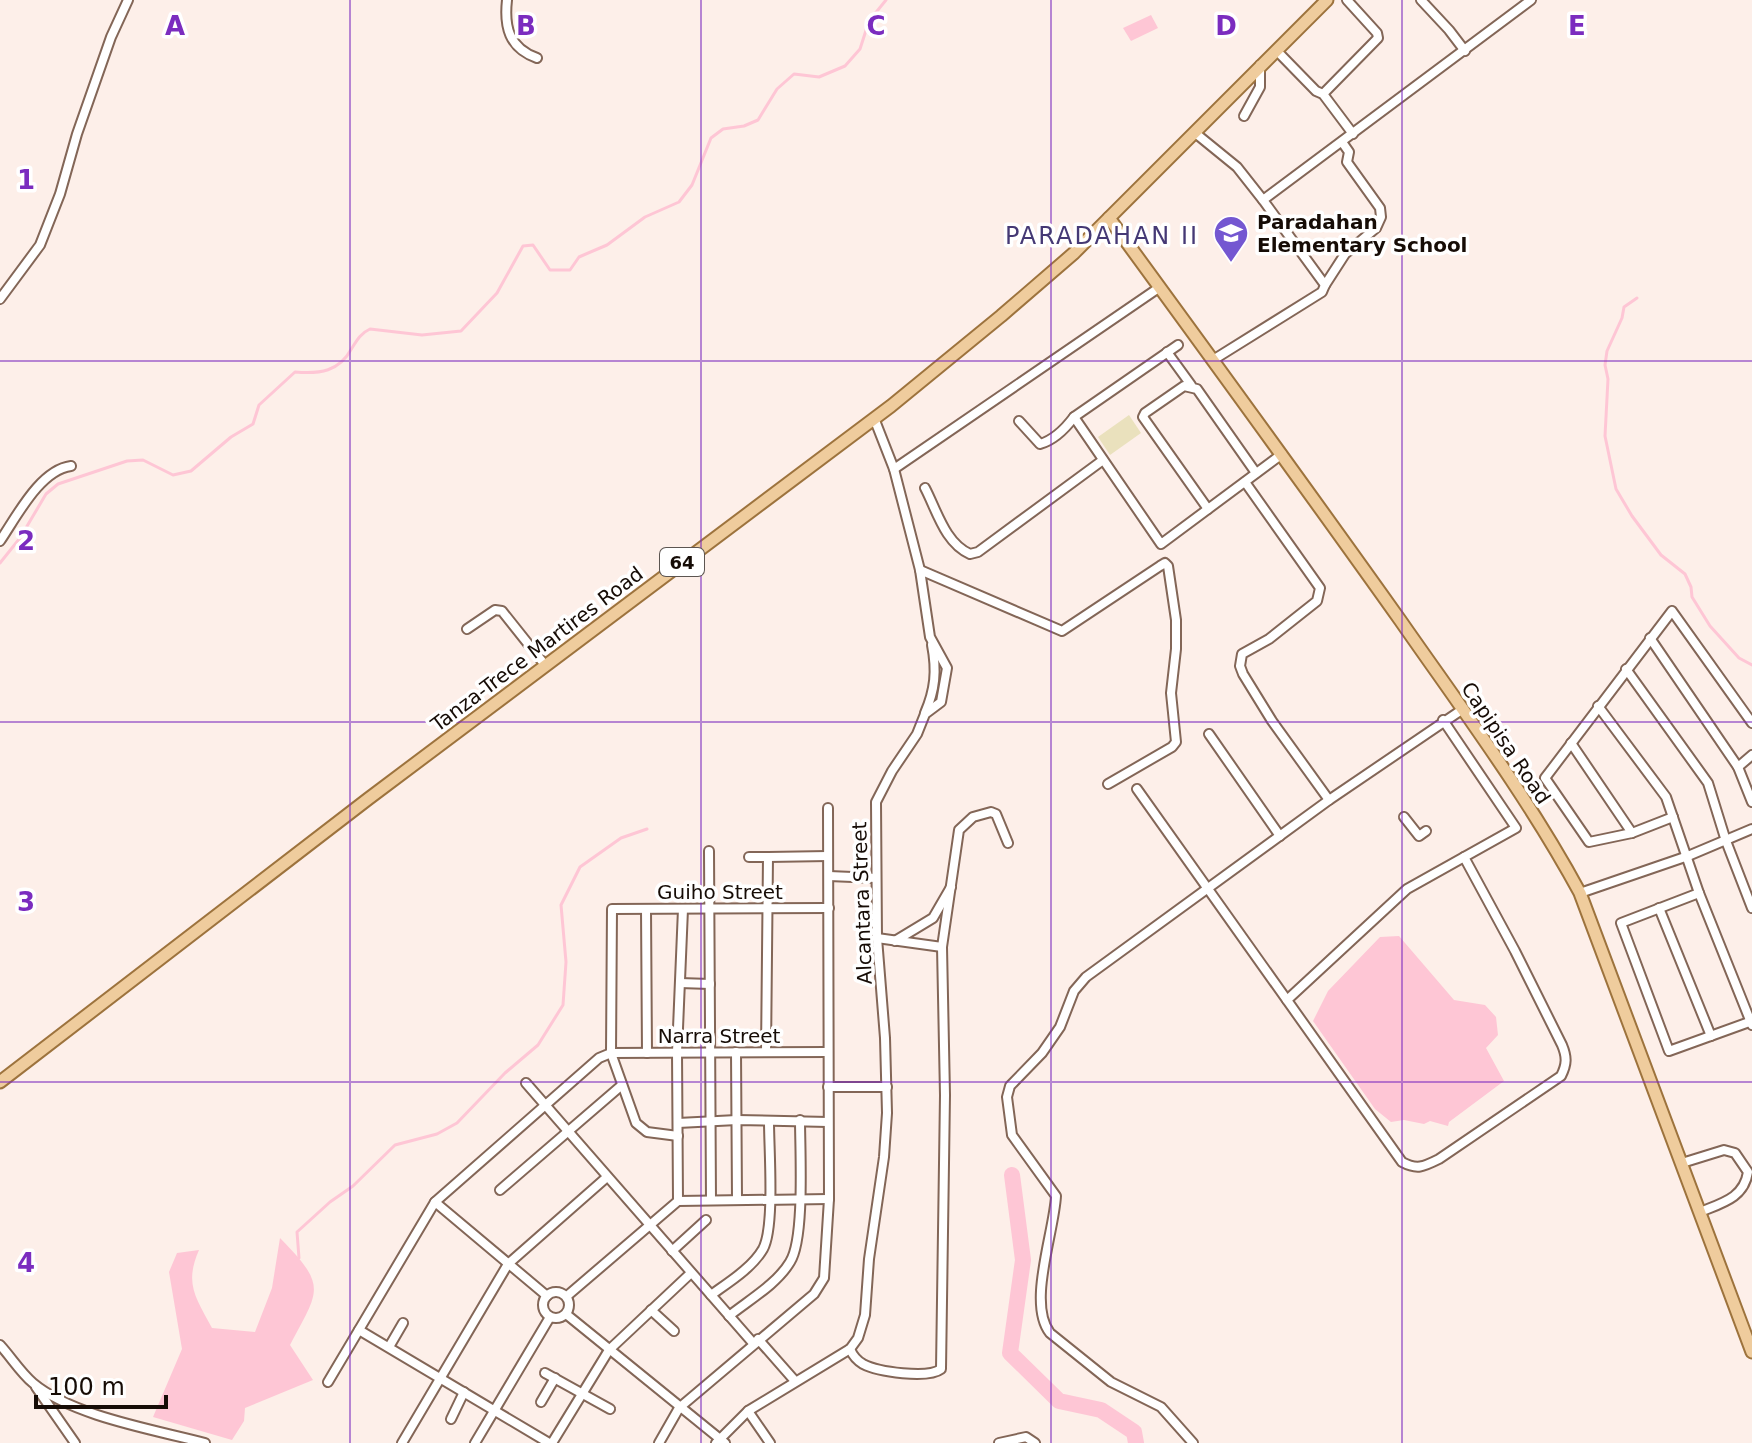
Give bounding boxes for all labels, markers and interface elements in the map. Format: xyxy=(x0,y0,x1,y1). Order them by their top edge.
text: A xyxy=(165,11,185,41)
text: B xyxy=(516,11,536,41)
text: C xyxy=(866,11,886,41)
text: D xyxy=(1215,11,1237,41)
text: E xyxy=(1568,11,1586,41)
text: 1 xyxy=(17,165,35,195)
place label: Paradahan Elementary School xyxy=(1257,210,1467,257)
school or university icon: Paradahan Elementary School xyxy=(1212,214,1250,264)
district label: PARADAHAN II xyxy=(1005,222,1199,250)
text: 2 xyxy=(17,526,35,556)
road number: 64 xyxy=(660,548,704,576)
street label: Tanza-Trece Martires Road xyxy=(425,561,648,737)
street label: Capipisa Road xyxy=(1456,677,1556,809)
street label: Alcantara Street xyxy=(847,821,877,985)
street label: Guiho Street xyxy=(657,880,783,904)
text: 3 xyxy=(17,887,35,917)
street label: Narra Street xyxy=(658,1024,781,1048)
text: 4 xyxy=(17,1248,35,1278)
scale bar xyxy=(36,1359,166,1409)
text: 100 m xyxy=(48,1373,125,1401)

